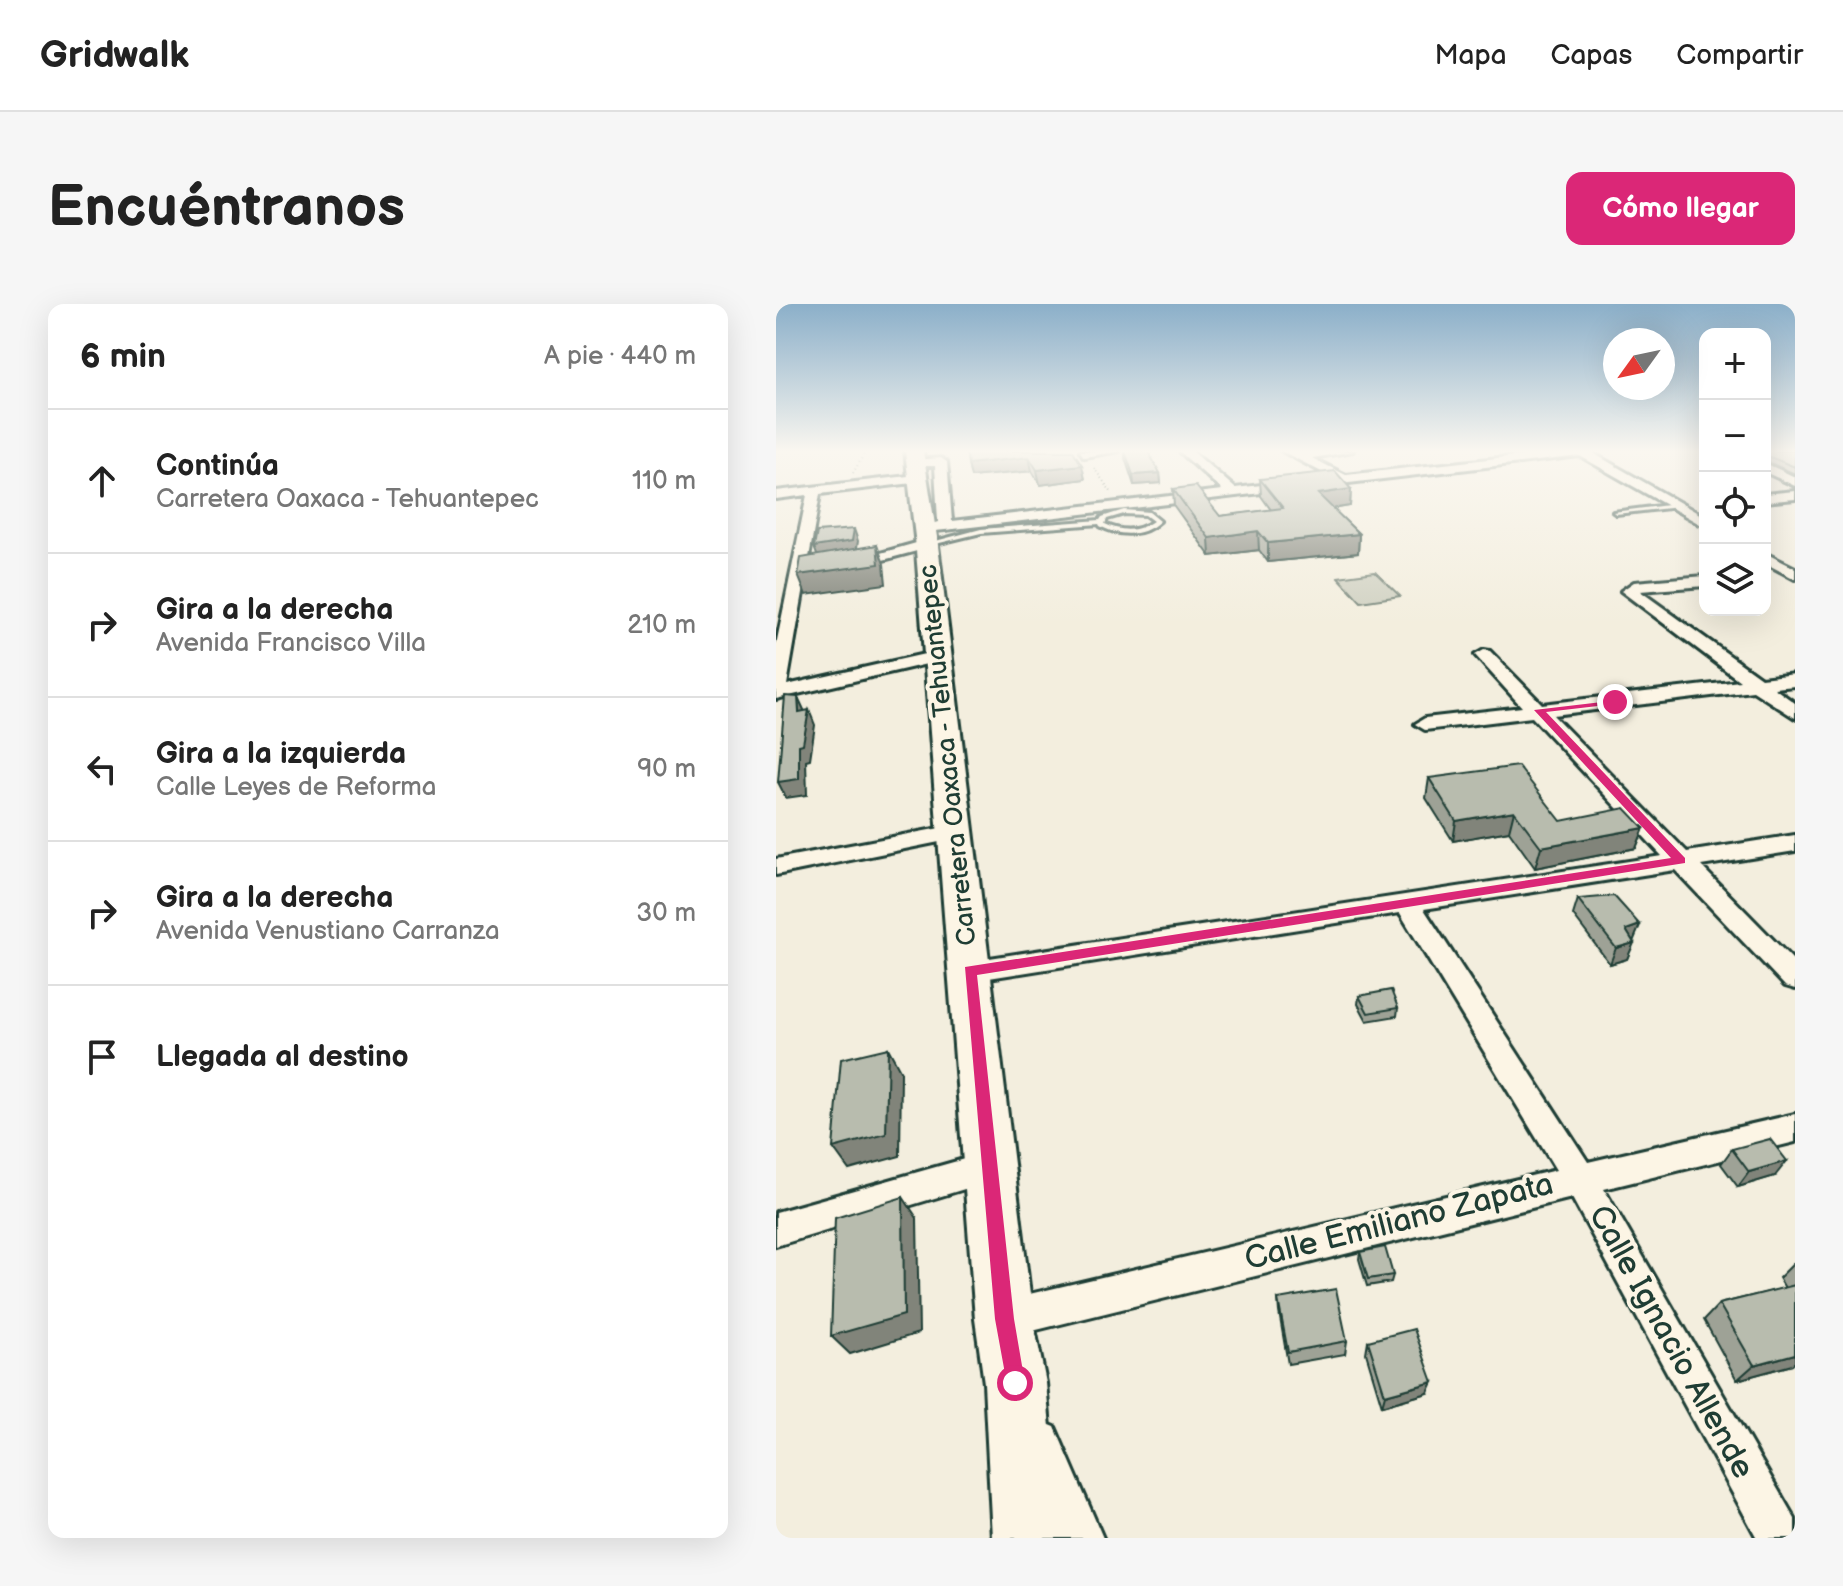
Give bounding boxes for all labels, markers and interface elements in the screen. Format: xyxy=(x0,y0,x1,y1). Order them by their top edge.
text: Gridwalk xyxy=(40,33,189,78)
text: Mapa xyxy=(1434,39,1507,72)
text: Capas xyxy=(1551,39,1632,72)
text: Compartir xyxy=(1676,39,1803,72)
button: Cómo llegar xyxy=(1566,172,1795,245)
text: Encuéntranos xyxy=(48,175,405,242)
north arrow xyxy=(1603,328,1675,400)
map controls xyxy=(1699,328,1771,616)
button: + xyxy=(1699,328,1771,400)
text: 6 min xyxy=(80,336,166,377)
text: A pie · 440 m xyxy=(544,341,696,372)
button: − xyxy=(1699,400,1771,472)
text: Continúa xyxy=(156,448,279,484)
icon: ahead xyxy=(80,459,124,503)
text: 110 m xyxy=(632,466,696,497)
button: locate xyxy=(1699,472,1771,544)
text: Carretera Oaxaca - Tehuantepec xyxy=(156,484,539,515)
button: layers xyxy=(1699,544,1771,616)
street label: Carretera Oaxaca - Tehuantepec xyxy=(913,563,983,947)
text: Gira a la derecha xyxy=(156,592,393,628)
icon: right xyxy=(80,603,124,647)
text: 210 m xyxy=(627,610,696,641)
text: Avenida Francisco Villa xyxy=(156,628,426,659)
route end xyxy=(1597,684,1633,720)
text: Gira a la izquierda xyxy=(156,736,406,772)
icon: left xyxy=(80,747,124,791)
text: 90 m xyxy=(637,754,696,785)
text: Calle Leyes de Reforma xyxy=(156,772,437,803)
text: Gira a la derecha xyxy=(156,880,393,916)
icon: right xyxy=(80,891,124,935)
text: 30 m xyxy=(636,898,696,929)
text: Avenida Venustiano Carranza xyxy=(156,916,500,947)
icon: arrive xyxy=(80,1035,124,1079)
text: Llegada al destino xyxy=(156,1039,409,1075)
street label: Calle Emiliano Zapata xyxy=(1241,1165,1557,1279)
street label: Calle Ignacio Allende xyxy=(1580,1199,1762,1485)
route start xyxy=(997,1365,1033,1401)

